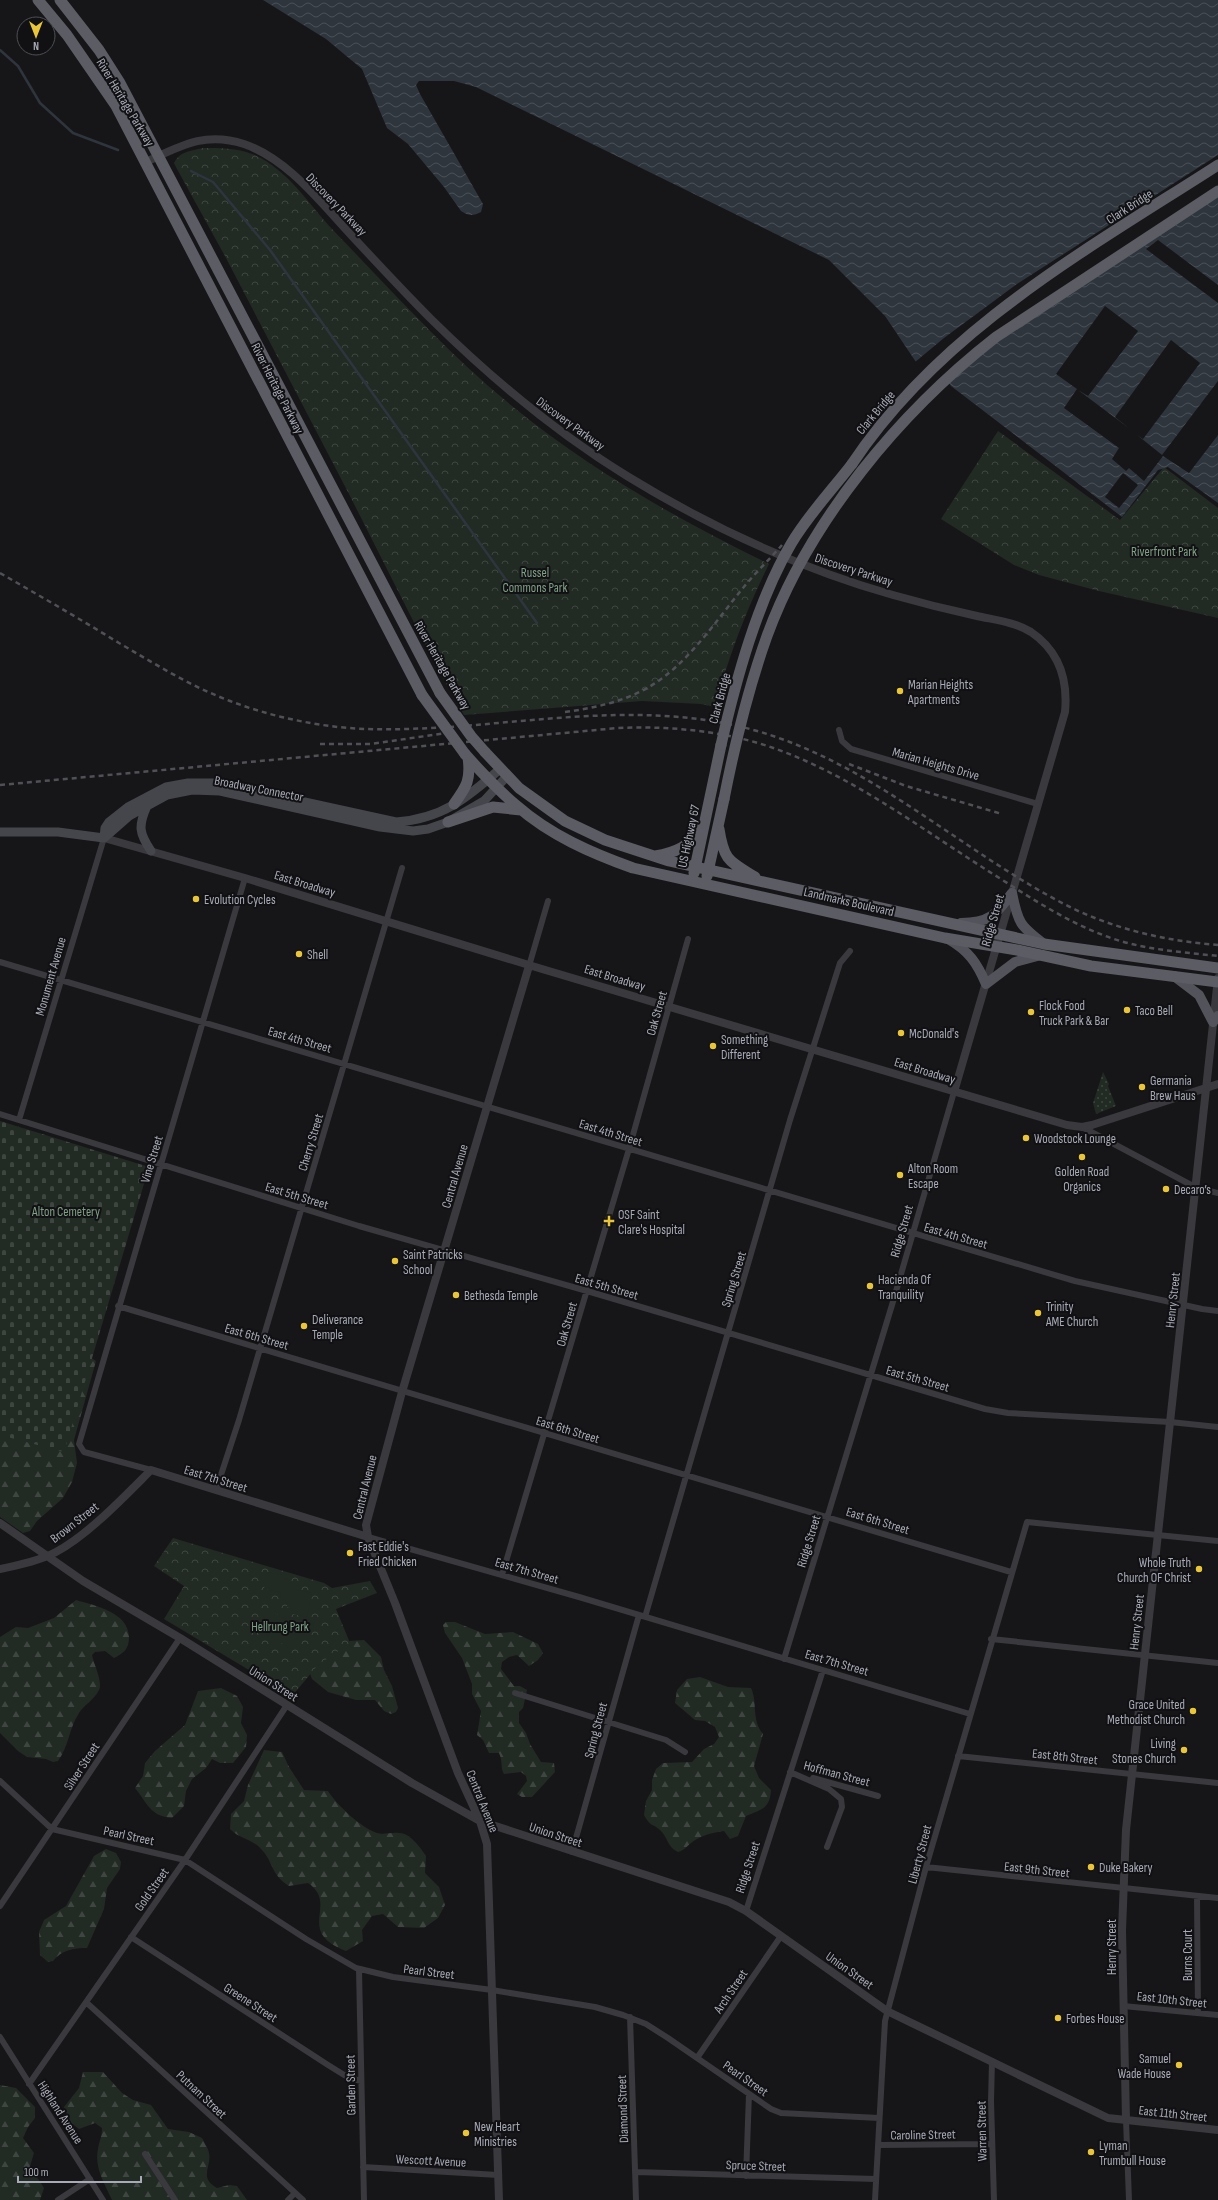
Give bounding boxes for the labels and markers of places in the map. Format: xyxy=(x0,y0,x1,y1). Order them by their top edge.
place label: Marian Heights Apartments xyxy=(907,677,973,708)
marker: Marian Heights Apartments xyxy=(895,686,905,696)
place label: Evolution Cycles xyxy=(204,892,276,908)
marker: Evolution Cycles xyxy=(191,894,201,904)
place label: Shell xyxy=(307,947,328,963)
marker: Shell xyxy=(294,949,304,959)
place label: Flock Food Truck Park & Bar xyxy=(1039,998,1109,1029)
place label: Taco Bell xyxy=(1135,1003,1173,1019)
marker: Taco Bell xyxy=(1122,1005,1132,1015)
marker: Flock Food Truck Park & Bar xyxy=(1026,1007,1036,1017)
place label: McDonald's xyxy=(909,1026,959,1042)
marker: McDonald's xyxy=(896,1028,906,1038)
place label: Something Different xyxy=(721,1032,768,1063)
marker: Something Different xyxy=(708,1041,718,1051)
place label: Germania Brew Haus xyxy=(1150,1073,1196,1104)
marker: Germania Brew Haus xyxy=(1137,1082,1147,1092)
place label: Woodstock Lounge xyxy=(1034,1131,1116,1147)
marker: Woodstock Lounge xyxy=(1021,1133,1031,1143)
marker: Golden Road Organics xyxy=(1077,1152,1087,1162)
place label: Alton Room Escape xyxy=(907,1161,958,1192)
place label: Golden Road Organics xyxy=(1055,1164,1109,1195)
marker: Alton Room Escape xyxy=(895,1170,905,1180)
place label: Decaro’s xyxy=(1174,1182,1211,1198)
marker: Decaro’s xyxy=(1161,1184,1171,1194)
place label: OSF Saint Clare's Hospital xyxy=(618,1207,685,1238)
marker: OSF Saint Clare's Hospital xyxy=(603,1215,615,1227)
place label: Saint Patricks School xyxy=(403,1247,463,1278)
marker: Saint Patricks School xyxy=(390,1256,400,1266)
place label: Hacienda Of Tranquility xyxy=(878,1272,931,1303)
marker: Hacienda Of Tranquility xyxy=(865,1281,875,1291)
place label: Bethesda Temple xyxy=(464,1288,538,1304)
marker: Bethesda Temple xyxy=(451,1290,461,1300)
place label: Trinity AME Church xyxy=(1045,1299,1098,1330)
marker: Trinity AME Church xyxy=(1033,1308,1043,1318)
place label: Deliverance Temple xyxy=(312,1312,363,1343)
marker: Deliverance Temple xyxy=(299,1321,309,1331)
place label: Fast Eddie's Fried Chicken xyxy=(358,1539,417,1570)
marker: Fast Eddie's Fried Chicken xyxy=(345,1548,355,1558)
place label: Whole Truth Church OF Christ xyxy=(1117,1555,1191,1586)
marker: Whole Truth Church OF Christ xyxy=(1194,1564,1204,1574)
place label: Grace United Methodist Church xyxy=(1107,1697,1185,1728)
marker: Grace United Methodist Church xyxy=(1188,1706,1198,1716)
place label: Living Stones Church xyxy=(1112,1736,1176,1767)
marker: Living Stones Church xyxy=(1179,1745,1189,1755)
place label: Duke Bakery xyxy=(1099,1860,1153,1876)
marker: Duke Bakery xyxy=(1086,1862,1096,1872)
place label: Forbes House xyxy=(1066,2011,1125,2027)
marker: Forbes House xyxy=(1053,2013,1063,2023)
place label: Samuel Wade House xyxy=(1118,2051,1171,2082)
marker: Samuel Wade House xyxy=(1174,2060,1184,2070)
place label: New Heart Ministries xyxy=(474,2119,520,2150)
marker: New Heart Ministries xyxy=(461,2128,471,2138)
place label: Lyman Trumbull House xyxy=(1099,2138,1166,2169)
marker: Lyman Trumbull House xyxy=(1086,2147,1096,2157)

